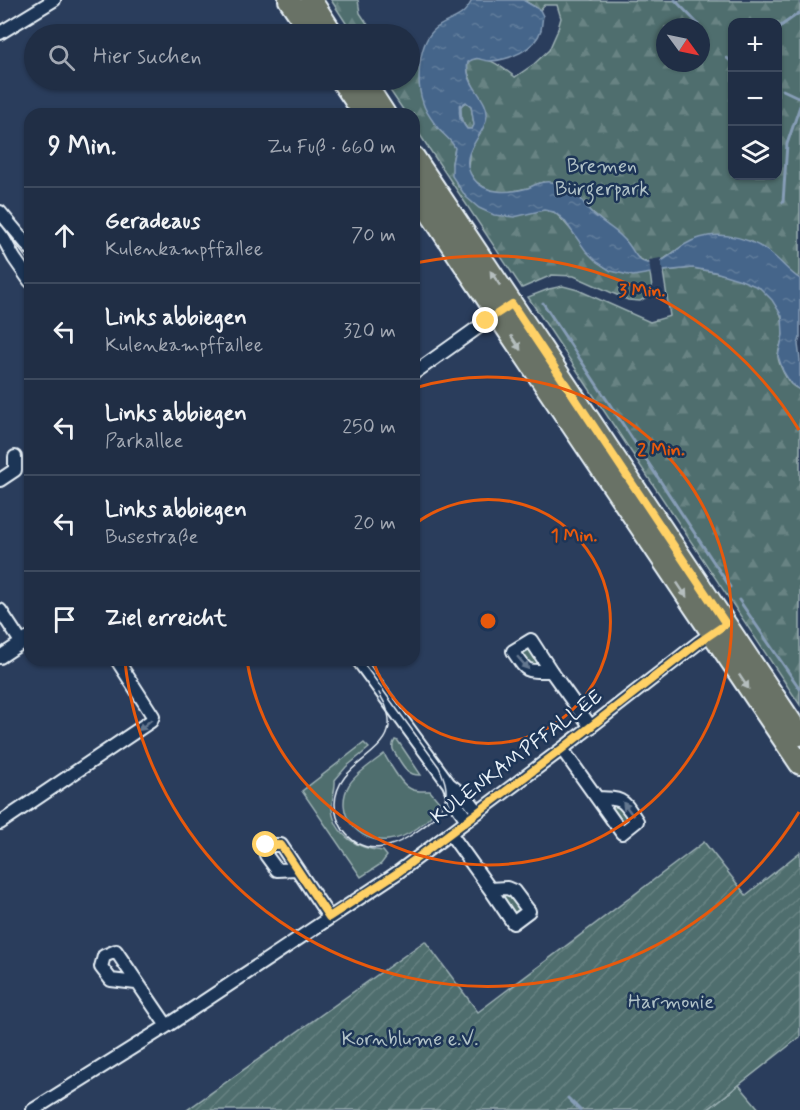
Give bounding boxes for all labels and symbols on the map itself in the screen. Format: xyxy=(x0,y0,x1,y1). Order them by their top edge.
north arrow xyxy=(656,18,710,72)
park label: Bremen Bürgerpark xyxy=(555,153,649,205)
one-way arrow xyxy=(489,270,500,287)
text: 3 Min. xyxy=(619,279,666,303)
route end xyxy=(472,307,498,333)
one-way arrow xyxy=(510,335,521,351)
text: 2 Min. xyxy=(637,438,685,462)
text: 1 Min. xyxy=(551,524,598,548)
one-way arrow xyxy=(676,581,688,597)
centre of rings xyxy=(478,611,498,631)
one-way arrow xyxy=(516,655,530,670)
one-way arrow xyxy=(738,674,749,690)
street label: KULENKAMPFFALLEE xyxy=(426,684,608,830)
one-way arrow xyxy=(137,718,153,731)
one-way arrow xyxy=(622,801,634,817)
route start xyxy=(252,831,278,857)
park label: Harmonie xyxy=(628,989,714,1016)
park label: Kornblume e.V. xyxy=(342,1026,478,1053)

